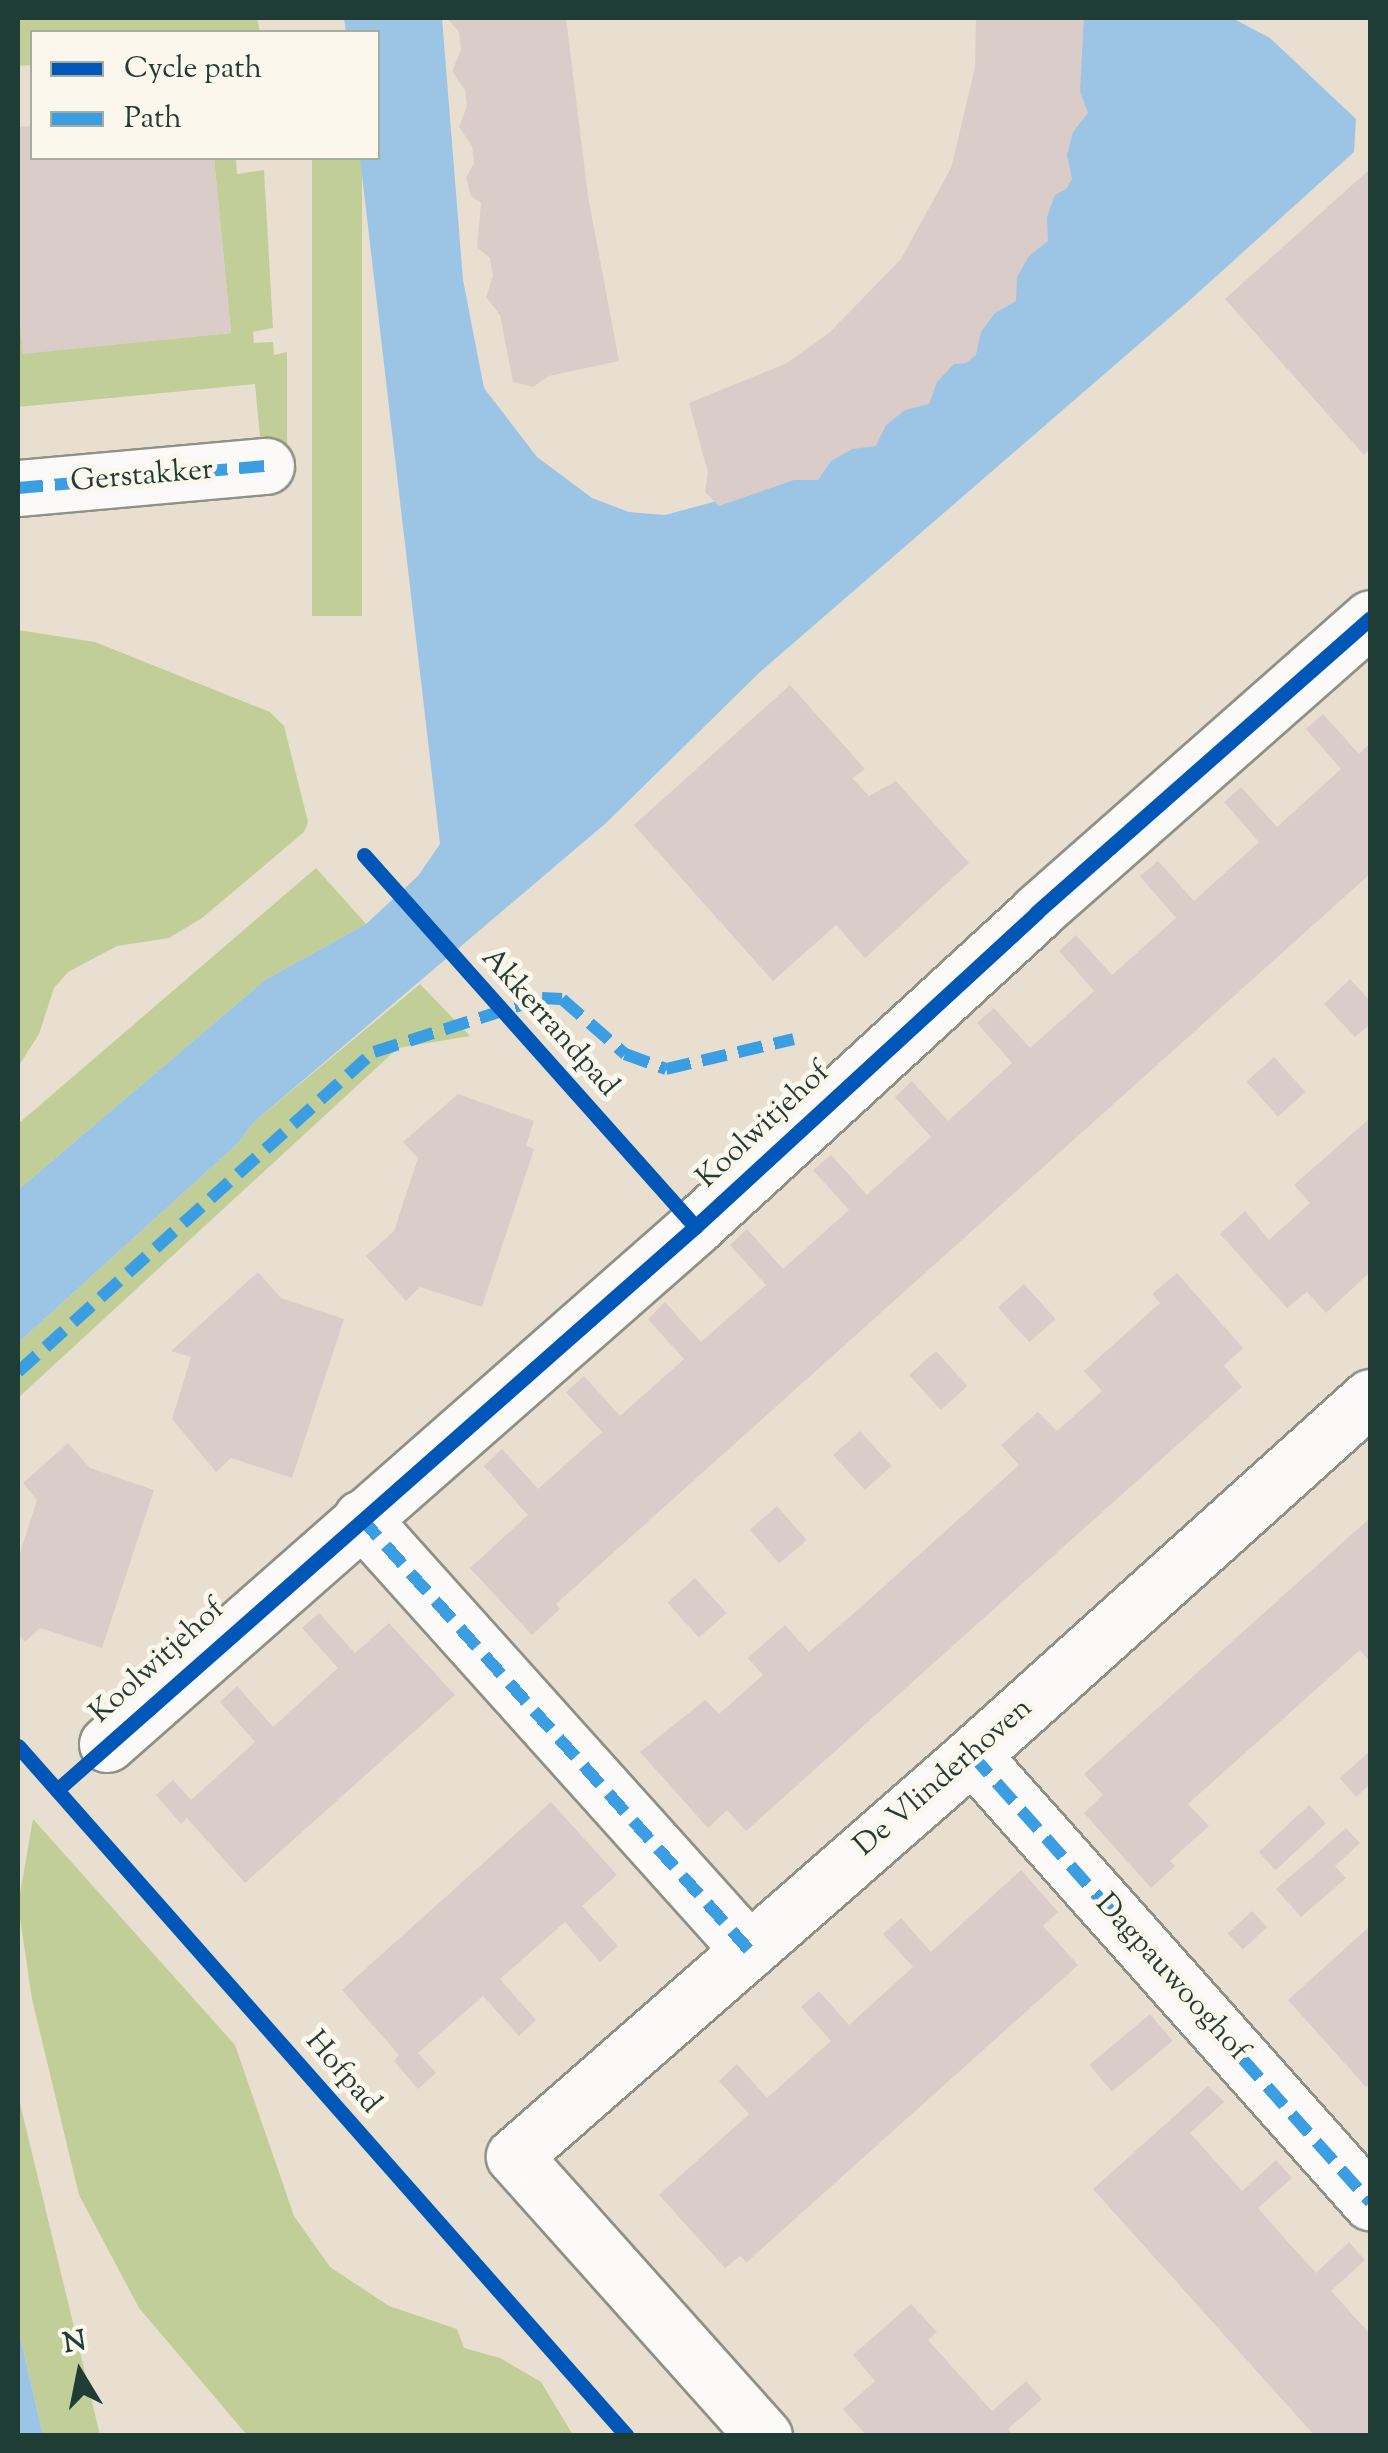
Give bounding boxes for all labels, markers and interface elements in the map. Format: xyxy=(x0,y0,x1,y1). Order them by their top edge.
legend xyxy=(30,30,380,160)
text: Cycle path xyxy=(124,48,262,91)
text: Path xyxy=(124,98,182,141)
street label: Gerstakker xyxy=(69,453,215,501)
street label: Akkerrandpad xyxy=(473,941,625,1105)
street label: Koolwitjehof xyxy=(690,1055,838,1197)
street label: Koolwitjehof xyxy=(83,1592,233,1732)
street label: De Vlinderhoven xyxy=(848,1691,1040,1865)
street label: Dagpauwooghof xyxy=(1087,1887,1255,2069)
street label: Hofpad xyxy=(296,2024,388,2122)
text: N xyxy=(60,2322,89,2365)
north arrow xyxy=(30,2323,130,2423)

